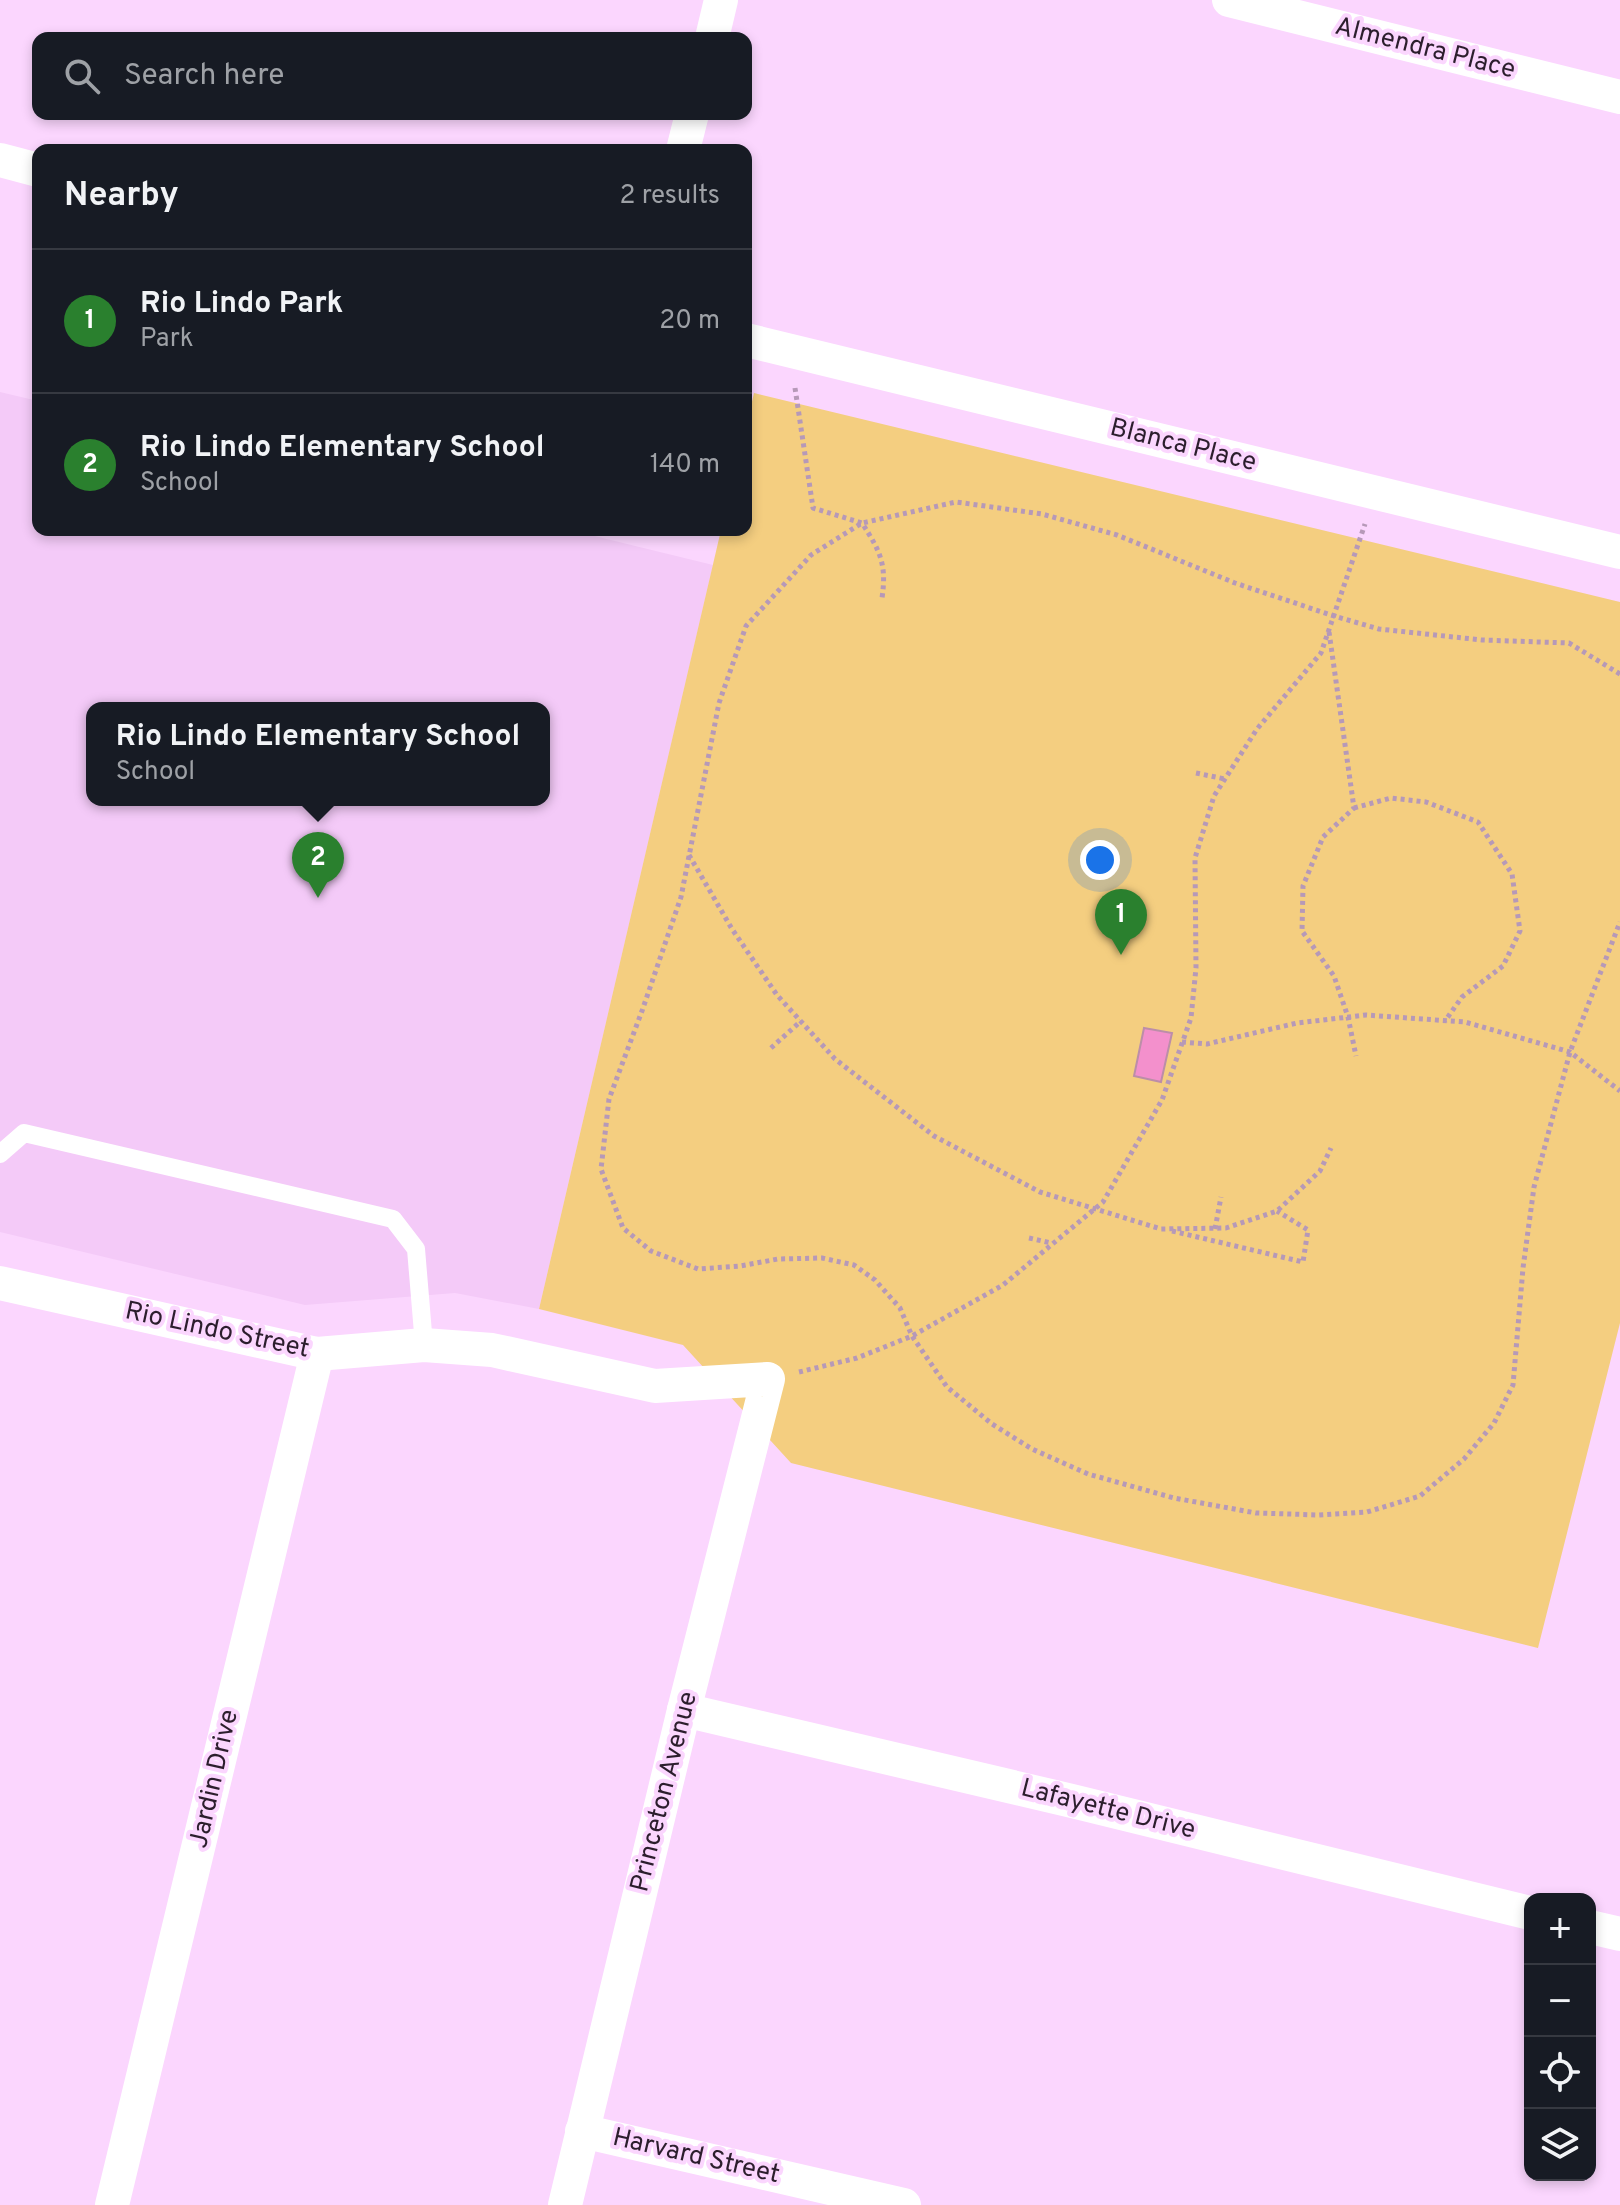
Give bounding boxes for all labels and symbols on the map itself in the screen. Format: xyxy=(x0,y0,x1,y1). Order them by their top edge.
street label: Almendra Place xyxy=(1331,11,1519,87)
street label: Blanca Place xyxy=(1106,412,1260,480)
pin: 2 xyxy=(292,832,344,898)
your location xyxy=(1080,840,1120,880)
pin: 1 xyxy=(1095,889,1147,955)
street label: Rio Lindo Street xyxy=(122,1295,312,1367)
street label: Princeton Avenue xyxy=(624,1688,706,1896)
street label: Jardin Drive xyxy=(183,1706,247,1852)
street label: Lafayette Drive xyxy=(1017,1772,1199,1848)
street label: Harvard Street xyxy=(609,2122,783,2192)

